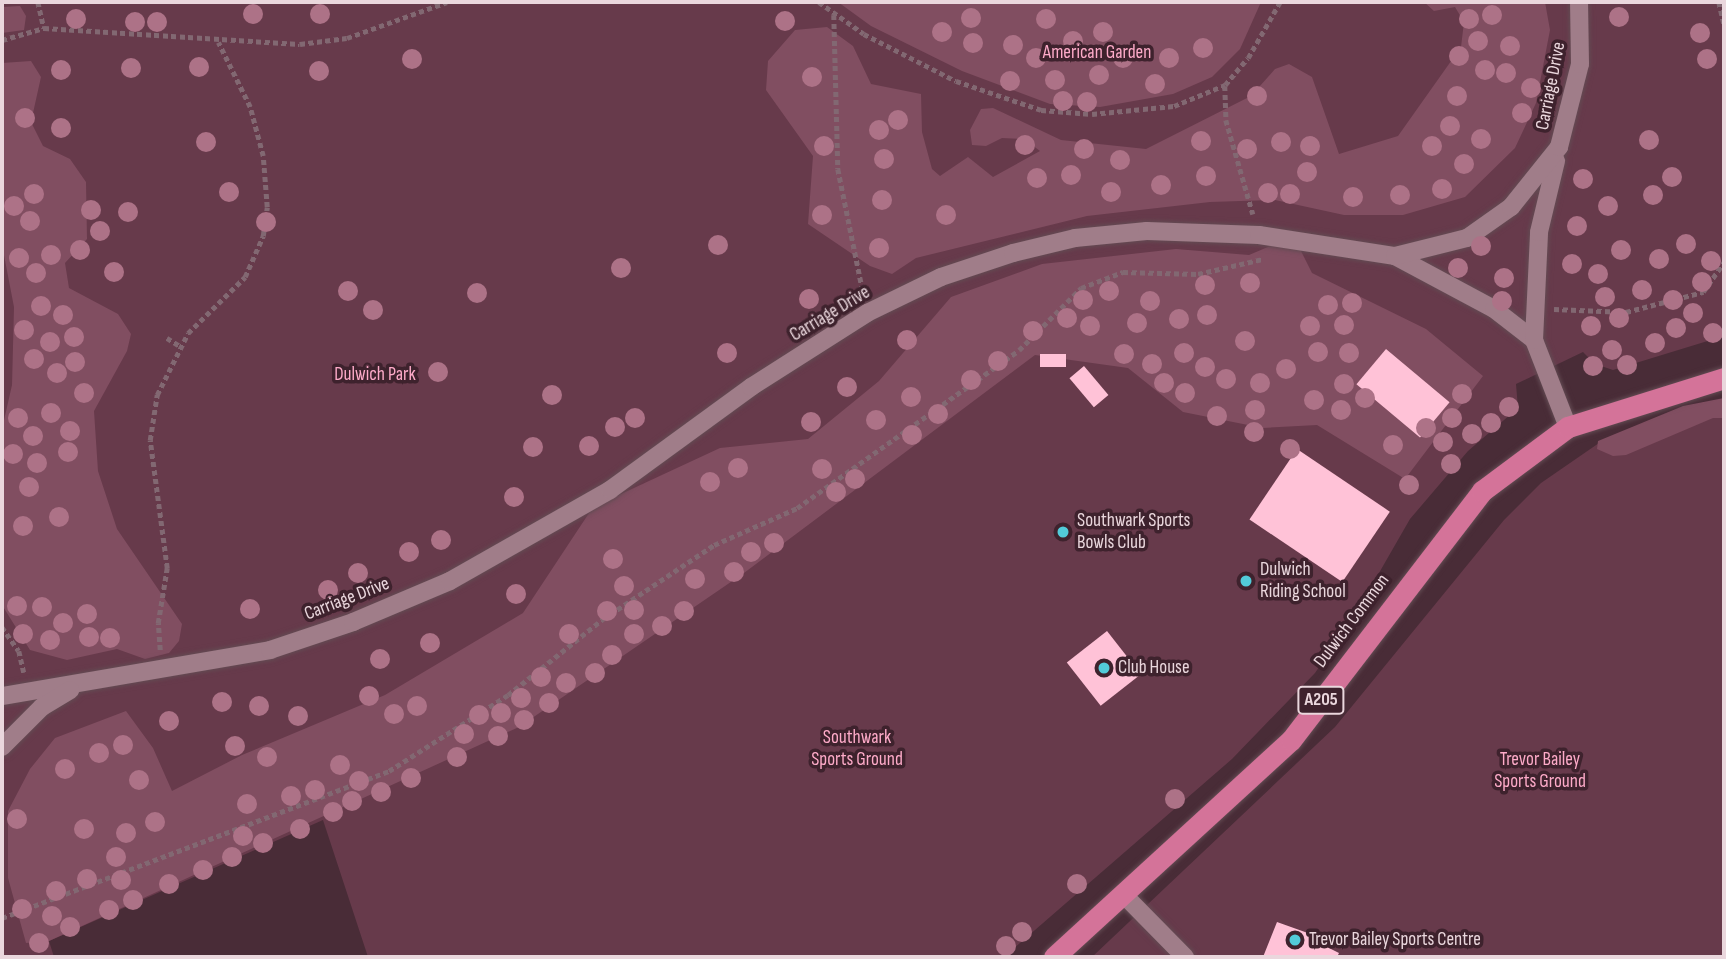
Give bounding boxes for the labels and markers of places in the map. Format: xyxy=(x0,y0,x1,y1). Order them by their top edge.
place label: Southwark Sports Bowls Club xyxy=(1077,510,1190,554)
marker: Southwark Sports Bowls Club xyxy=(1055,524,1071,540)
place label: Dulwich Riding School xyxy=(1260,559,1346,603)
marker: Dulwich Riding School xyxy=(1238,573,1254,589)
place label: Club House xyxy=(1118,657,1190,679)
marker: Club House xyxy=(1096,660,1112,676)
place label: Trevor Bailey Sports Centre xyxy=(1309,929,1481,951)
marker: Trevor Bailey Sports Centre xyxy=(1287,932,1303,948)

